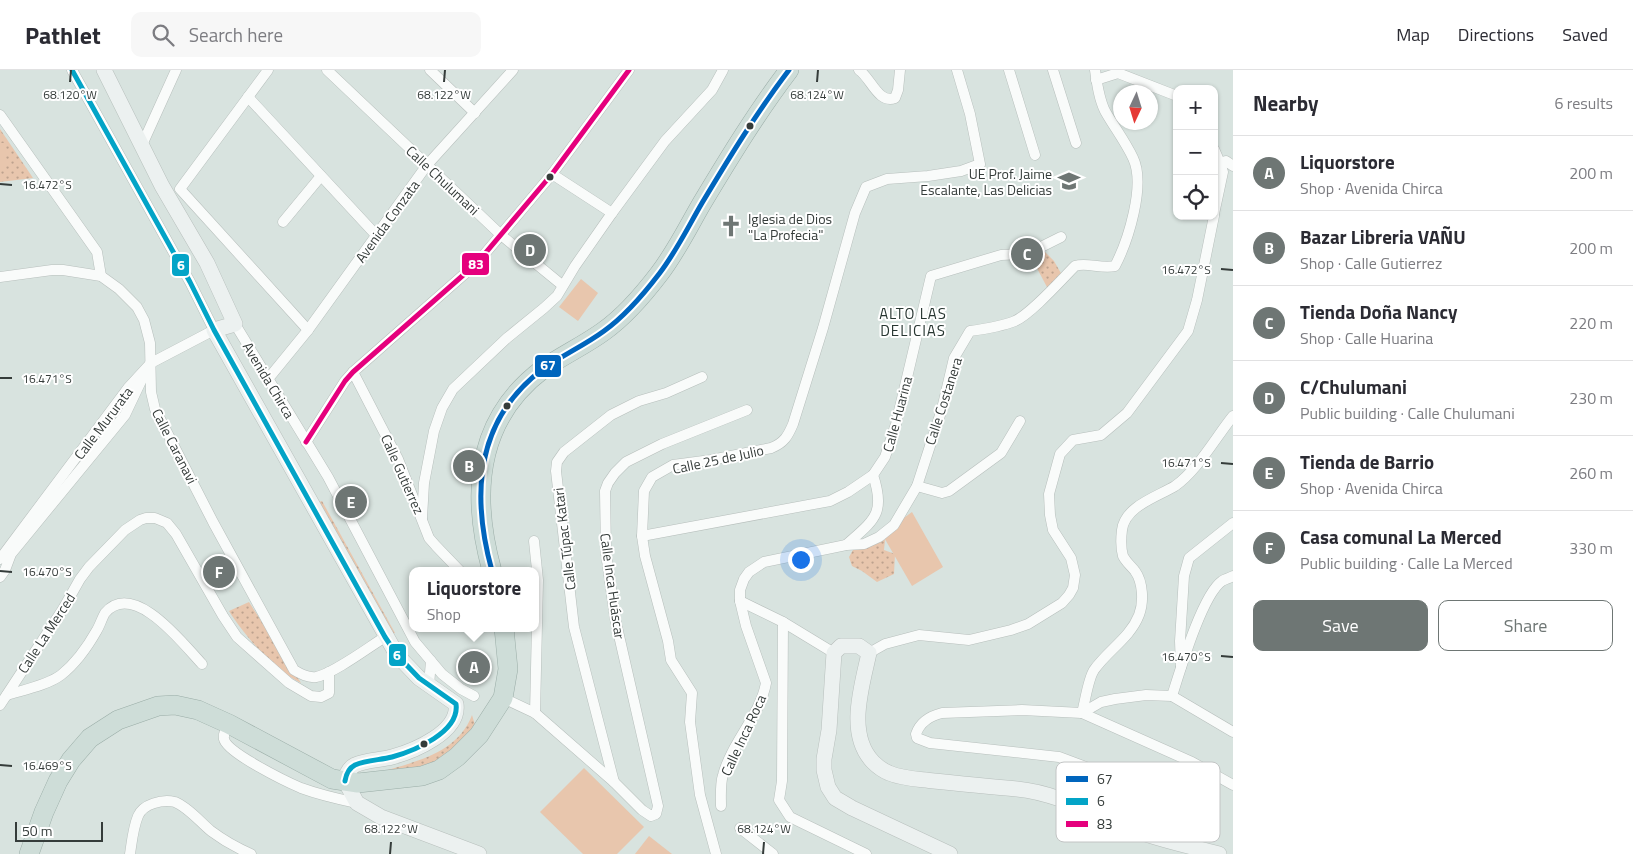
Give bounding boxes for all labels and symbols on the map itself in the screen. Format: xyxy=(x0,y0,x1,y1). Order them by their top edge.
text: 68.120°W xyxy=(43,85,97,104)
text: 68.122°W xyxy=(417,85,471,104)
text: 68.124°W xyxy=(790,85,844,104)
north arrow xyxy=(1113,85,1158,130)
unlabelled marker xyxy=(745,121,755,131)
street label: Calle Chulumani xyxy=(402,140,484,220)
place label: UE Prof. Jaime Escalante, Las Delicias xyxy=(920,163,1052,200)
school or university icon: UE Prof. Jaime Escalante, Las Delicias xyxy=(1056,168,1082,194)
unlabelled marker xyxy=(545,172,555,182)
text: 16.472°S xyxy=(22,175,72,194)
street label: Avenida Conzata xyxy=(350,175,424,267)
place label: Iglesia de Dios "La Profecia" xyxy=(748,208,832,245)
church icon: Iglesia de Dios "La Profecia" xyxy=(718,213,744,239)
pin: D xyxy=(514,231,546,269)
pin: C xyxy=(1011,235,1043,273)
line badge: 83 xyxy=(461,252,490,276)
line badge: 6 xyxy=(171,253,190,277)
text: 83 xyxy=(468,253,484,274)
text: 6 xyxy=(177,254,185,275)
text: 16.472°S xyxy=(1161,260,1211,279)
district label: ALTO LAS DELICIAS xyxy=(879,302,947,342)
street label: Avenida Chirca xyxy=(238,338,300,422)
line badge: 67 xyxy=(534,354,562,378)
text: 67 xyxy=(540,354,556,375)
street label: Calle Costanera xyxy=(919,354,967,448)
text: 16.471°S xyxy=(22,369,72,388)
street label: Calle Huarina xyxy=(877,374,917,454)
street label: Calle Mururata xyxy=(69,382,137,464)
unlabelled marker xyxy=(502,401,512,411)
street label: Calle Caranavi xyxy=(147,405,203,487)
street label: Calle Gutierrez xyxy=(376,431,430,517)
street label: Calle 25 de Julio xyxy=(670,439,766,479)
pin: B xyxy=(453,447,485,485)
text: 16.471°S xyxy=(1161,453,1211,472)
pin: E xyxy=(335,483,367,521)
street label: Calle Túpac Katari xyxy=(547,486,581,592)
street label: Calle Inca Huáscar xyxy=(595,532,631,640)
your location xyxy=(788,547,814,573)
pin: F xyxy=(203,553,235,591)
text: 16.470°S xyxy=(22,562,72,581)
street label: Calle La Merced xyxy=(12,589,80,677)
line badge: 6 xyxy=(388,643,407,667)
text: 6 xyxy=(393,644,401,665)
text: 16.470°S xyxy=(1161,647,1211,666)
pin: A xyxy=(458,648,490,686)
street label: Calle Inca Roca xyxy=(715,691,771,779)
unlabelled marker xyxy=(419,739,429,749)
text: 16.469°S xyxy=(22,756,72,775)
legend xyxy=(1056,762,1220,842)
text: 67 xyxy=(1097,768,1113,789)
text: 6 xyxy=(1097,790,1105,811)
text: 83 xyxy=(1097,813,1113,834)
scale bar xyxy=(15,819,102,842)
text: 68.122°W xyxy=(364,819,418,838)
text: 68.124°W xyxy=(737,819,791,838)

